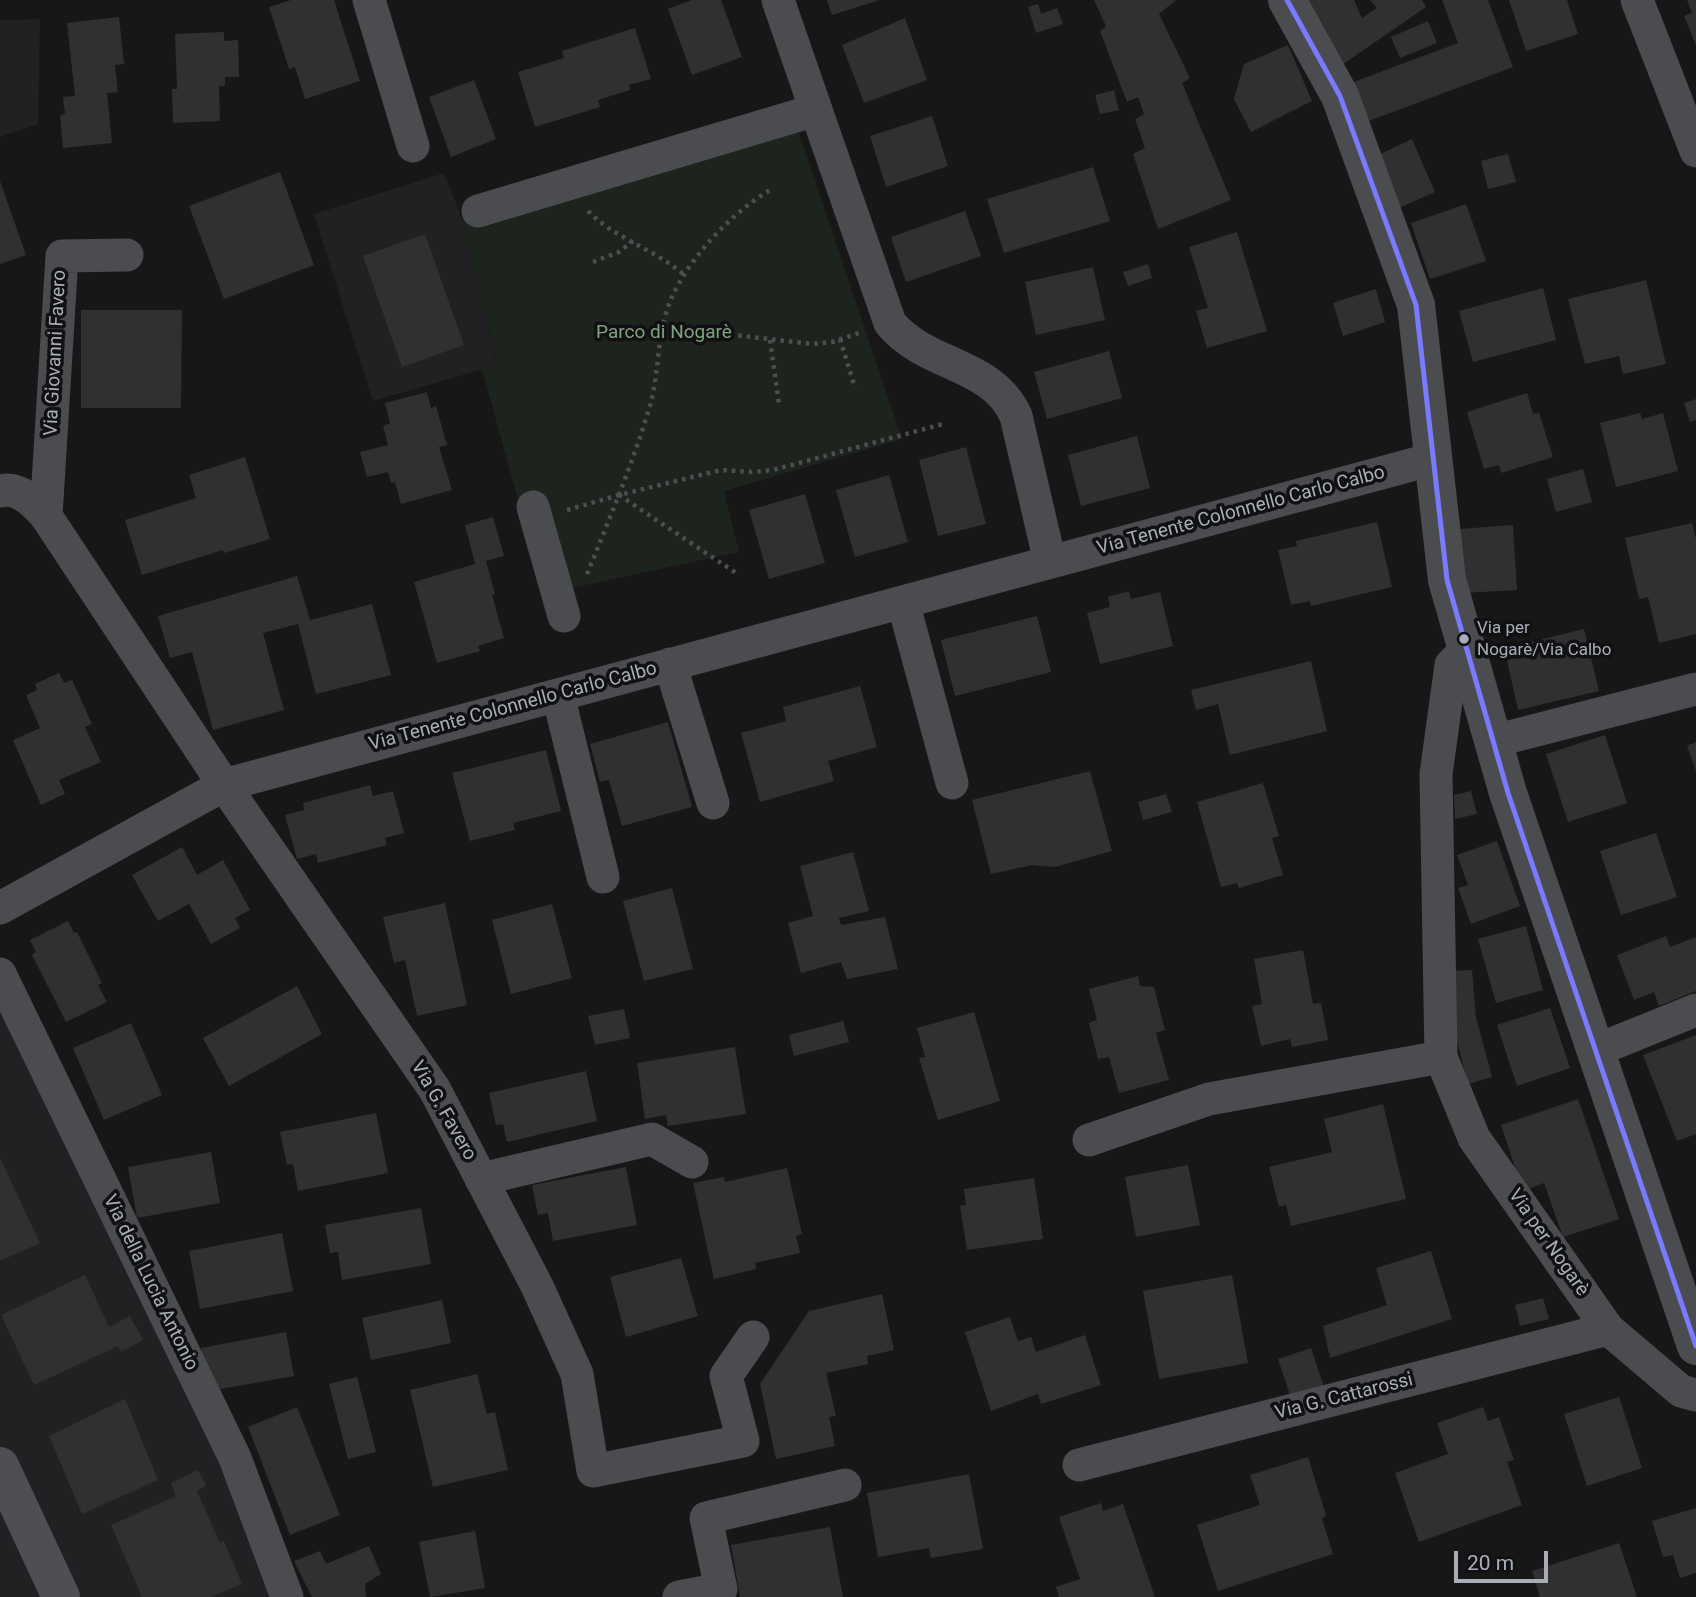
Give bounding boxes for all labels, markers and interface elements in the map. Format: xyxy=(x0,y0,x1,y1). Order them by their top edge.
street label: Via Giovanni Favero xyxy=(40,269,72,437)
park label: Parco di Nogarè xyxy=(596,322,732,344)
street label: Via Tenente Colonnello Carlo Calbo xyxy=(1095,462,1387,560)
place label: Via per Nogarè/Via Calbo xyxy=(1477,619,1611,659)
marker: Via per Nogarè/Via Calbo xyxy=(1457,632,1471,646)
street label: Via Tenente Colonnello Carlo Calbo xyxy=(367,658,659,756)
street label: Via G. Favero xyxy=(405,1057,481,1165)
street label: Via per Nogarè xyxy=(1503,1185,1593,1301)
street label: Via della Lucia Antonio xyxy=(98,1192,202,1374)
street label: Via G. Cattarossi xyxy=(1273,1369,1415,1425)
scale bar xyxy=(1458,1538,1552,1582)
text: 20 m xyxy=(1467,1551,1514,1575)

